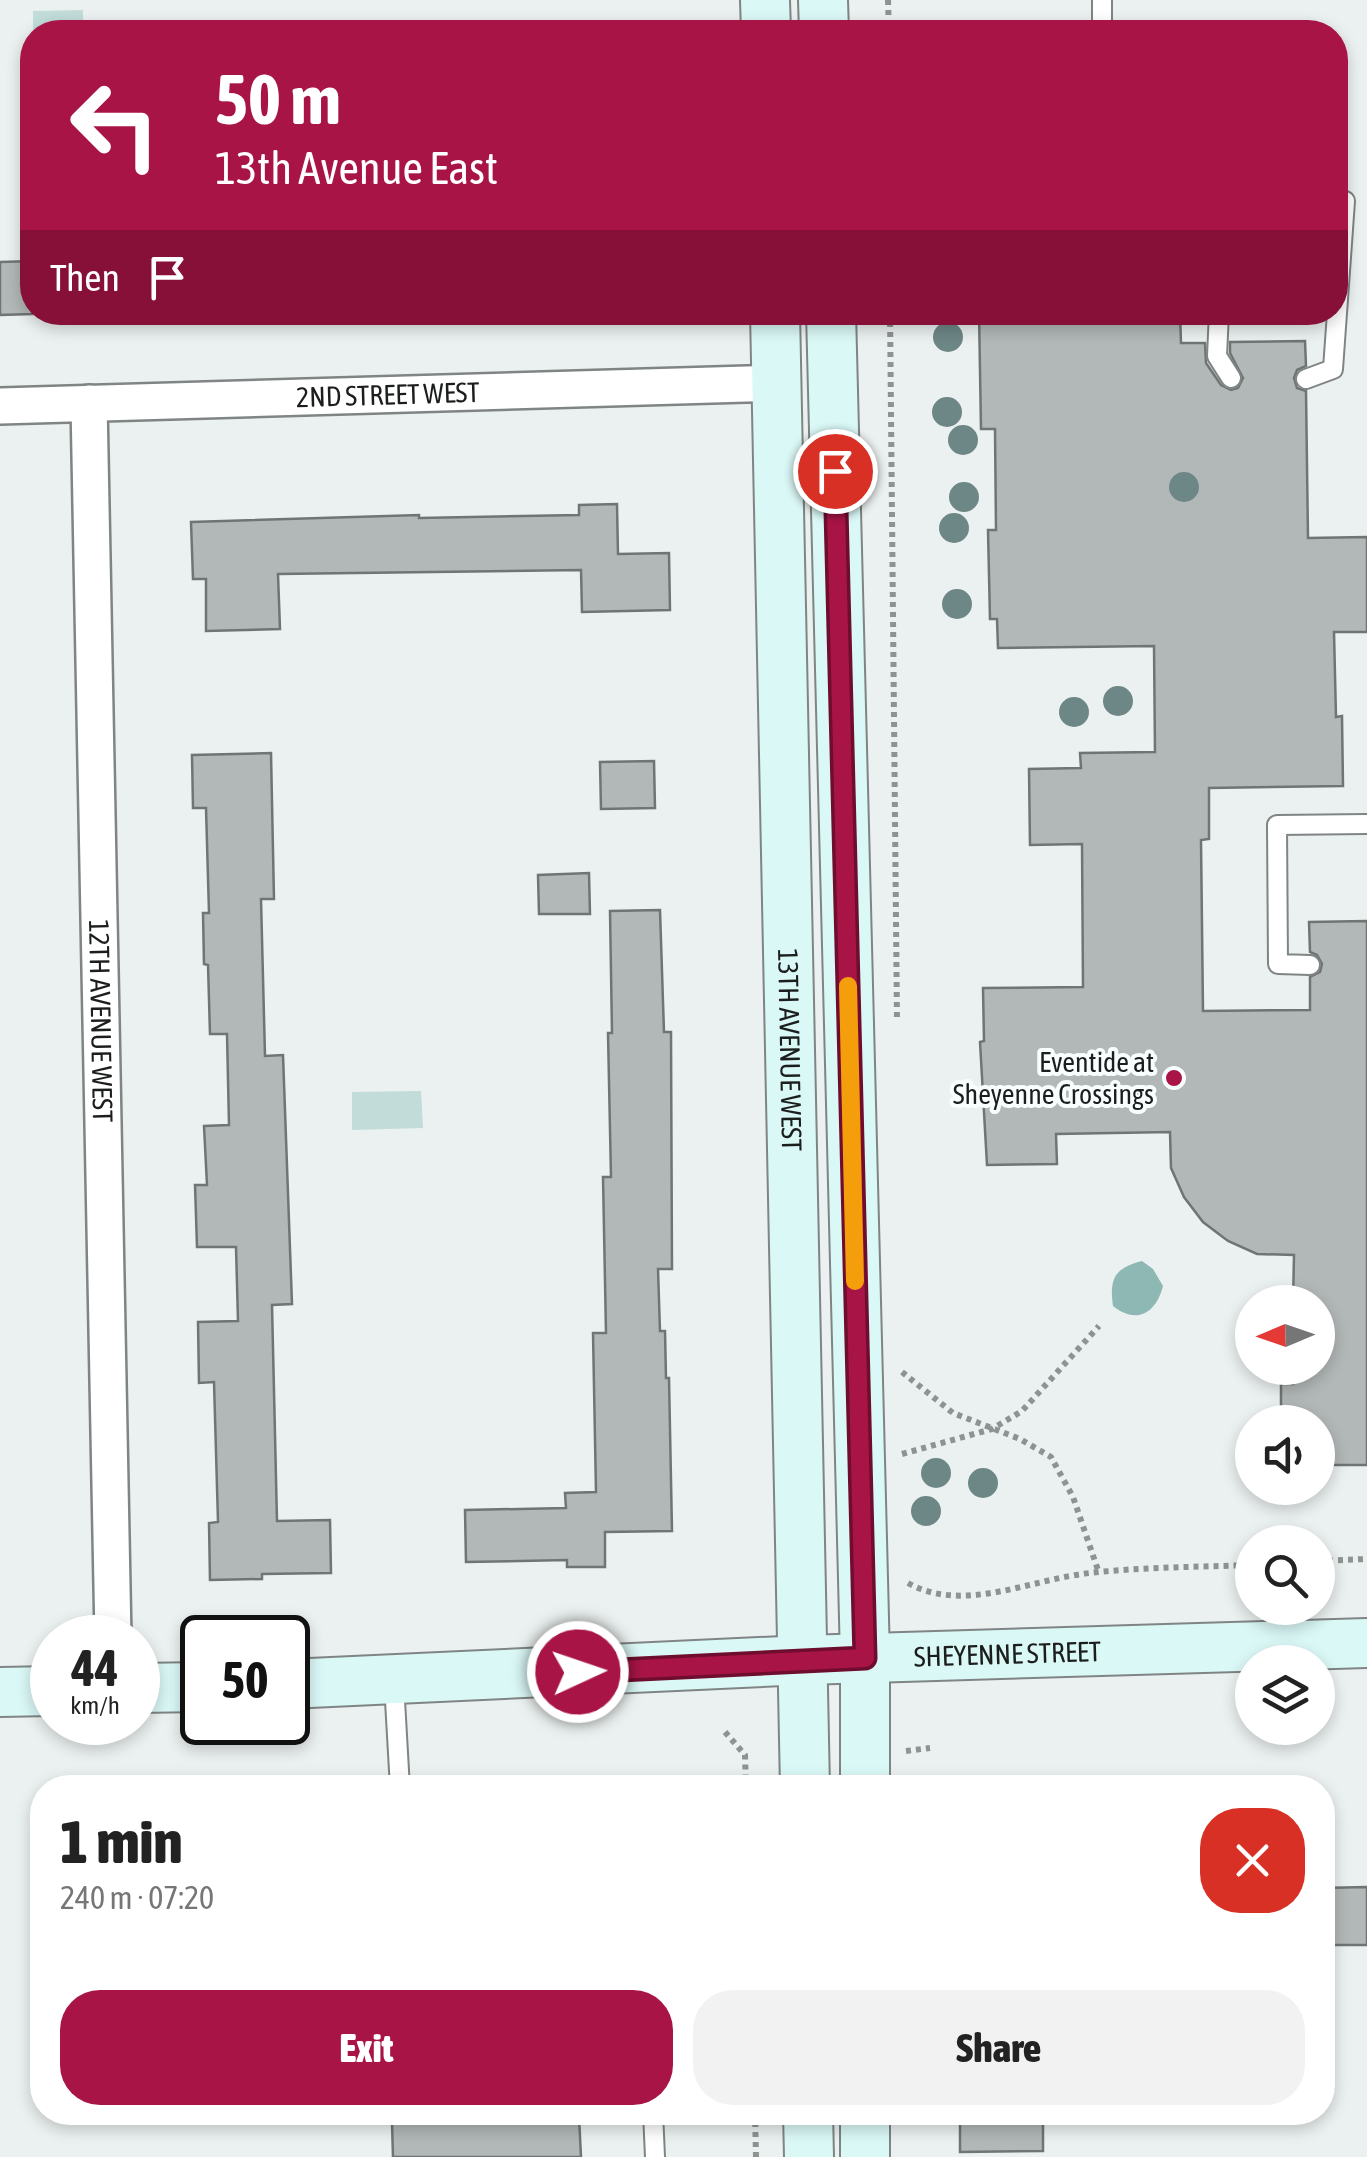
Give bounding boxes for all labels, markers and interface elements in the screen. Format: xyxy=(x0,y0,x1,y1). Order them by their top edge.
text: 50 m xyxy=(215,59,341,139)
icon: left xyxy=(50,60,180,190)
text: 13th Avenue East xyxy=(215,142,498,194)
icon: arrive xyxy=(140,250,195,305)
text: Then xyxy=(50,256,120,299)
street label: 2ND STREET WEST xyxy=(296,376,480,413)
pin xyxy=(793,429,878,514)
icon: arrive xyxy=(808,444,863,499)
street label: 12TH AVENUE WEST xyxy=(83,919,119,1123)
street label: 13TH AVENUE WEST xyxy=(772,948,808,1152)
place label: Eventide at Sheyenne Crossings xyxy=(953,1046,1154,1110)
marker: Eventide at Sheyenne Crossings xyxy=(1163,1067,1185,1089)
north arrow xyxy=(1235,1285,1335,1385)
map controls xyxy=(1235,1285,1335,1745)
button: sound xyxy=(1235,1405,1335,1505)
button: search xyxy=(1235,1525,1335,1625)
speed limit sign: 50 xyxy=(180,1615,310,1745)
position arrow xyxy=(526,1620,630,1724)
street label: SHEYENNE STREET xyxy=(913,1635,1102,1673)
text: 44 xyxy=(71,1639,118,1697)
button: layers xyxy=(1235,1645,1335,1745)
text: km/h xyxy=(70,1691,120,1719)
text: 1 min xyxy=(60,1807,183,1876)
button: close xyxy=(1200,1808,1305,1913)
text: 240 m · 07:20 xyxy=(60,1879,214,1916)
button: Exit xyxy=(60,1990,673,2105)
button: Share xyxy=(693,1990,1305,2105)

